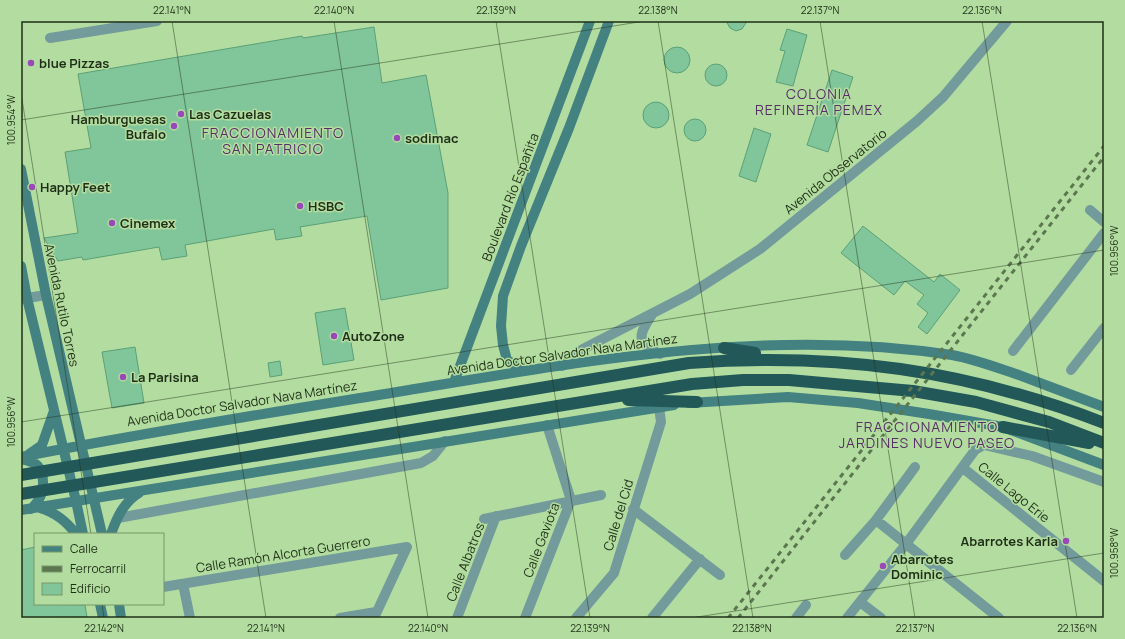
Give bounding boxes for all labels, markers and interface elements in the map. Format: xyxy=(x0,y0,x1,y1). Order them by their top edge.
text: 22.141°N xyxy=(153,3,191,17)
text: 22.140°N xyxy=(314,3,354,17)
text: 22.139°N xyxy=(476,3,516,17)
text: 22.138°N xyxy=(638,3,678,17)
text: 22.137°N xyxy=(801,3,839,17)
text: 22.136°N xyxy=(962,3,1002,17)
place label: blue Pizzas xyxy=(39,54,109,72)
marker: blue Pizzas xyxy=(26,58,36,68)
district label: COLONIA REFINERÍA PEMEX xyxy=(755,84,883,119)
text: 100.954°W xyxy=(4,94,18,145)
place label: Las Cazuelas xyxy=(189,105,271,123)
marker: Las Cazuelas xyxy=(176,109,186,119)
place label: Hamburguesas Bufalo xyxy=(71,110,166,143)
marker: Hamburguesas Bufalo xyxy=(169,121,179,131)
district label: FRACCIONAMIENTO SAN PATRICIO xyxy=(202,123,344,158)
street label: Avenida Observatorio xyxy=(780,124,890,218)
place label: sodimac xyxy=(405,129,459,147)
street label: Boulevard Río Españita xyxy=(477,130,543,264)
marker: sodimac xyxy=(392,133,402,143)
place label: Happy Feet xyxy=(40,178,111,196)
marker: Happy Feet xyxy=(27,182,37,192)
place label: HSBC xyxy=(308,197,344,215)
marker: HSBC xyxy=(295,201,305,211)
place label: Cinemex xyxy=(120,214,176,232)
marker: Cinemex xyxy=(107,218,117,228)
text: 100.956°W xyxy=(1107,225,1121,276)
street label: Avenida Rutilo Torres xyxy=(40,242,84,368)
place label: AutoZone xyxy=(342,327,405,345)
street label: Avenida Doctor Salvador Nava Martínez xyxy=(445,329,679,379)
marker: AutoZone xyxy=(329,331,339,341)
place label: La Parisina xyxy=(131,368,199,386)
marker: La Parisina xyxy=(118,372,128,382)
street label: Avenida Doctor Salvador Nava Martínez xyxy=(126,376,358,430)
text: 100.956°W xyxy=(4,396,18,447)
district label: FRACCIONAMIENTO JARDINES NUEVO PASEO xyxy=(839,417,1015,452)
street label: Calle Lago Erie xyxy=(974,458,1054,527)
street label: Calle del Cid xyxy=(599,477,637,553)
street label: Calle Gaviota xyxy=(518,500,564,580)
street label: Calle Albatros xyxy=(442,520,488,604)
text: 100.958°W xyxy=(1107,527,1121,578)
street label: Calle Ramón Alcorta Guerrero xyxy=(194,531,372,577)
place label: Abarrotes Karla xyxy=(961,532,1058,550)
legend xyxy=(34,533,164,605)
marker: Abarrotes Karla xyxy=(1061,536,1071,546)
text: Calle xyxy=(70,540,98,557)
place label: Abarrotes Dominic xyxy=(891,550,954,583)
text: Ferrocarril xyxy=(70,560,126,577)
marker: Abarrotes Dominic xyxy=(878,561,888,571)
text: Edificio xyxy=(70,580,110,597)
text: 22.142°N xyxy=(84,621,124,635)
text: 22.141°N xyxy=(247,621,285,635)
text: 22.140°N xyxy=(408,621,448,635)
text: 22.139°N xyxy=(570,621,610,635)
text: 22.138°N xyxy=(732,621,772,635)
text: 22.137°N xyxy=(896,621,934,635)
text: 22.136°N xyxy=(1057,621,1097,635)

